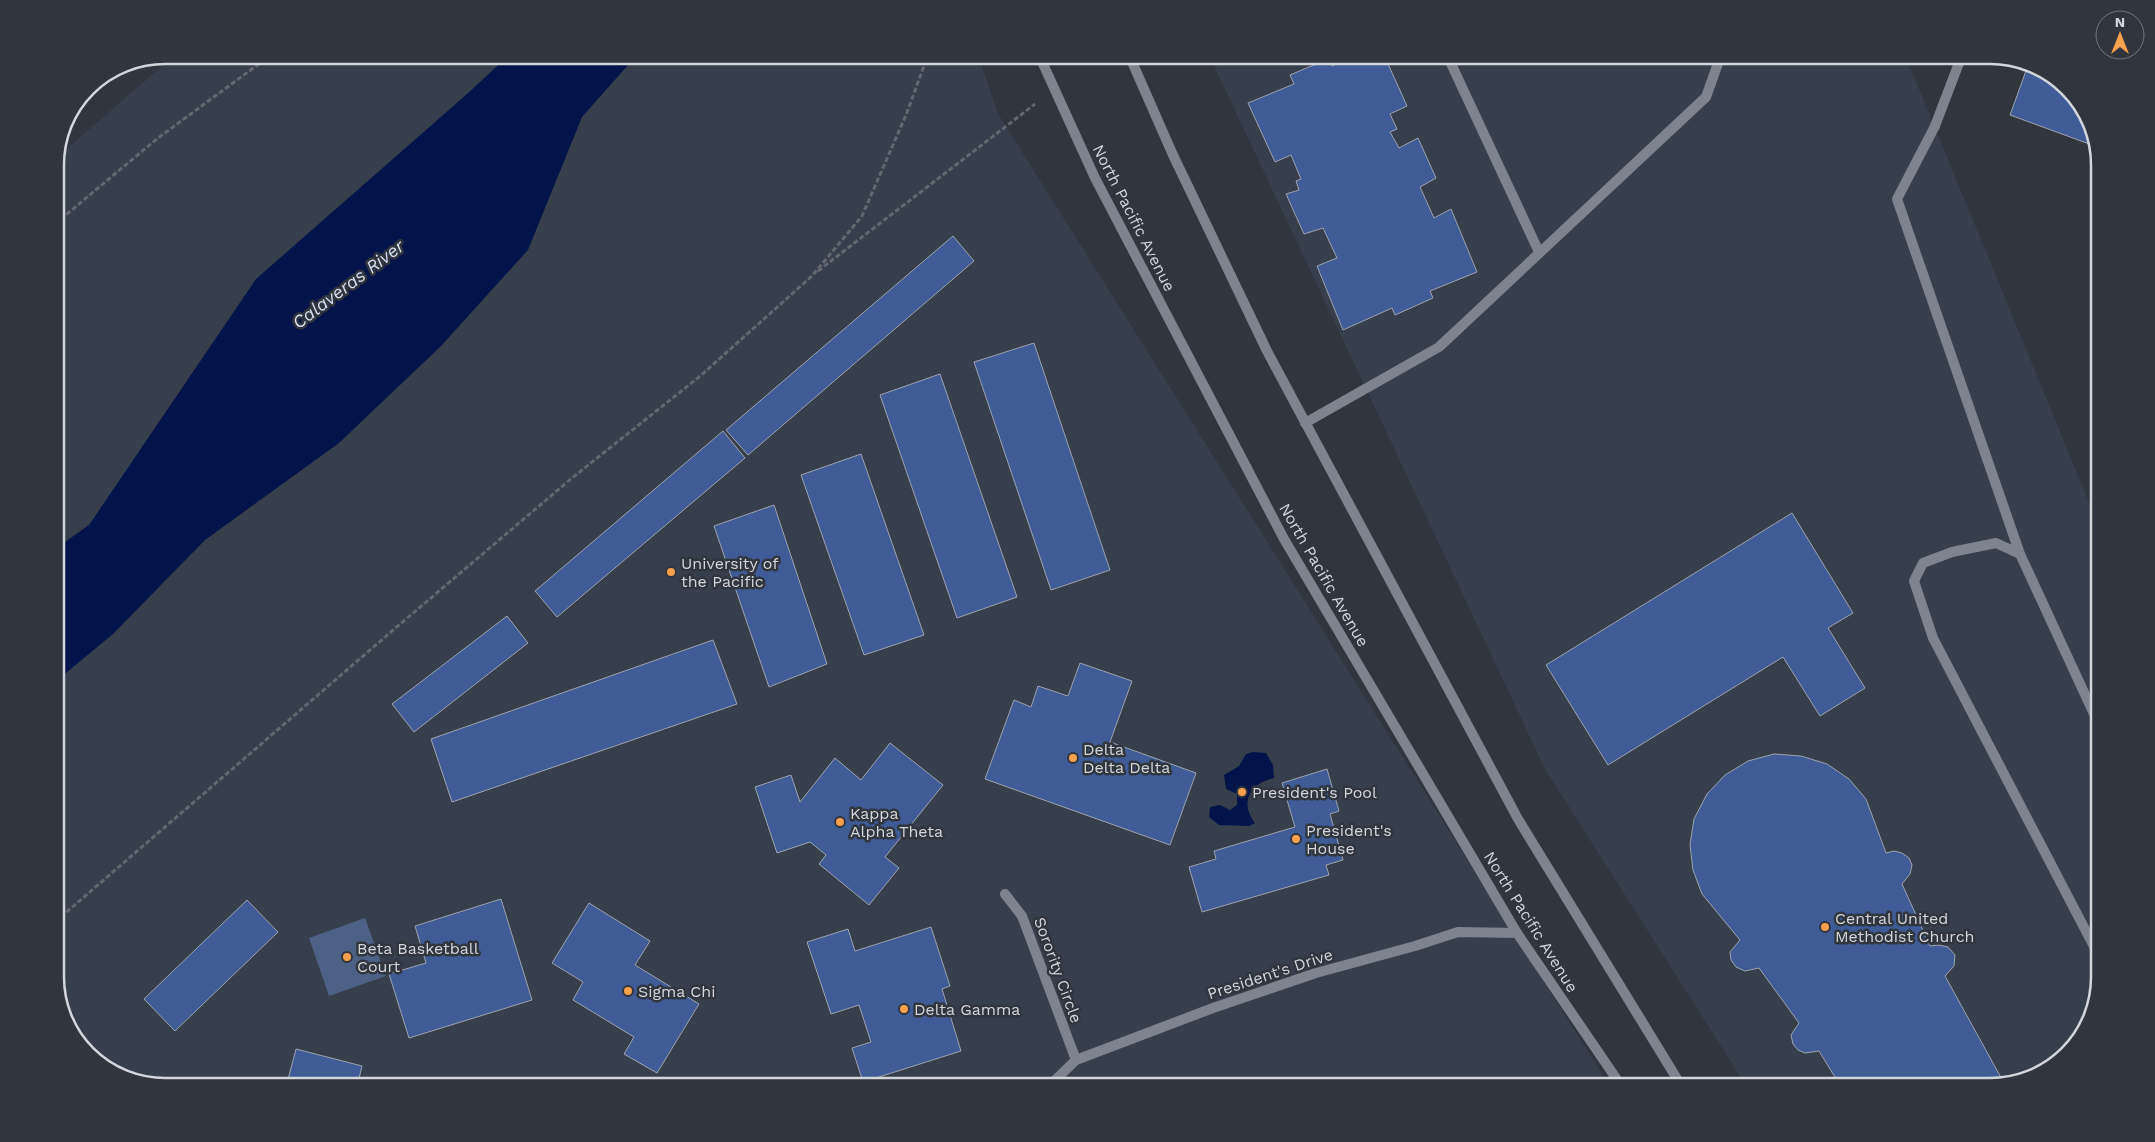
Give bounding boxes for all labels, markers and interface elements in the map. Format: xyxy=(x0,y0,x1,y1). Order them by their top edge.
north arrow xyxy=(2095,10,2145,60)
text: N xyxy=(2115,14,2125,30)
street label: North Pacific Avenue xyxy=(1089,141,1179,295)
water label: Calaveras River xyxy=(288,235,409,333)
street label: North Pacific Avenue xyxy=(1275,500,1373,650)
place label: University of the Pacific xyxy=(681,554,779,591)
marker: University of the Pacific xyxy=(665,566,677,578)
place label: Delta Delta Delta xyxy=(1083,740,1170,777)
marker: Delta Delta Delta xyxy=(1067,752,1079,764)
place label: President's Pool xyxy=(1252,783,1377,802)
marker: President's Pool xyxy=(1236,786,1248,798)
place label: Kappa Alpha Theta xyxy=(850,804,943,841)
marker: Kappa Alpha Theta xyxy=(834,816,846,828)
place label: President's House xyxy=(1306,821,1392,858)
marker: President's House xyxy=(1290,833,1302,845)
street label: North Pacific Avenue xyxy=(1480,848,1582,996)
place label: Central United Methodist Church xyxy=(1835,909,1975,946)
street label: Sorority Circle xyxy=(1030,915,1086,1025)
marker: Central United Methodist Church xyxy=(1819,921,1831,933)
place label: Beta Basketball Court xyxy=(357,939,479,976)
street label: President's Drive xyxy=(1205,945,1335,1003)
marker: Beta Basketball Court xyxy=(341,951,353,963)
place label: Sigma Chi xyxy=(638,982,715,1001)
marker: Sigma Chi xyxy=(622,985,634,997)
place label: Delta Gamma xyxy=(914,1000,1020,1019)
marker: Delta Gamma xyxy=(898,1003,910,1015)

